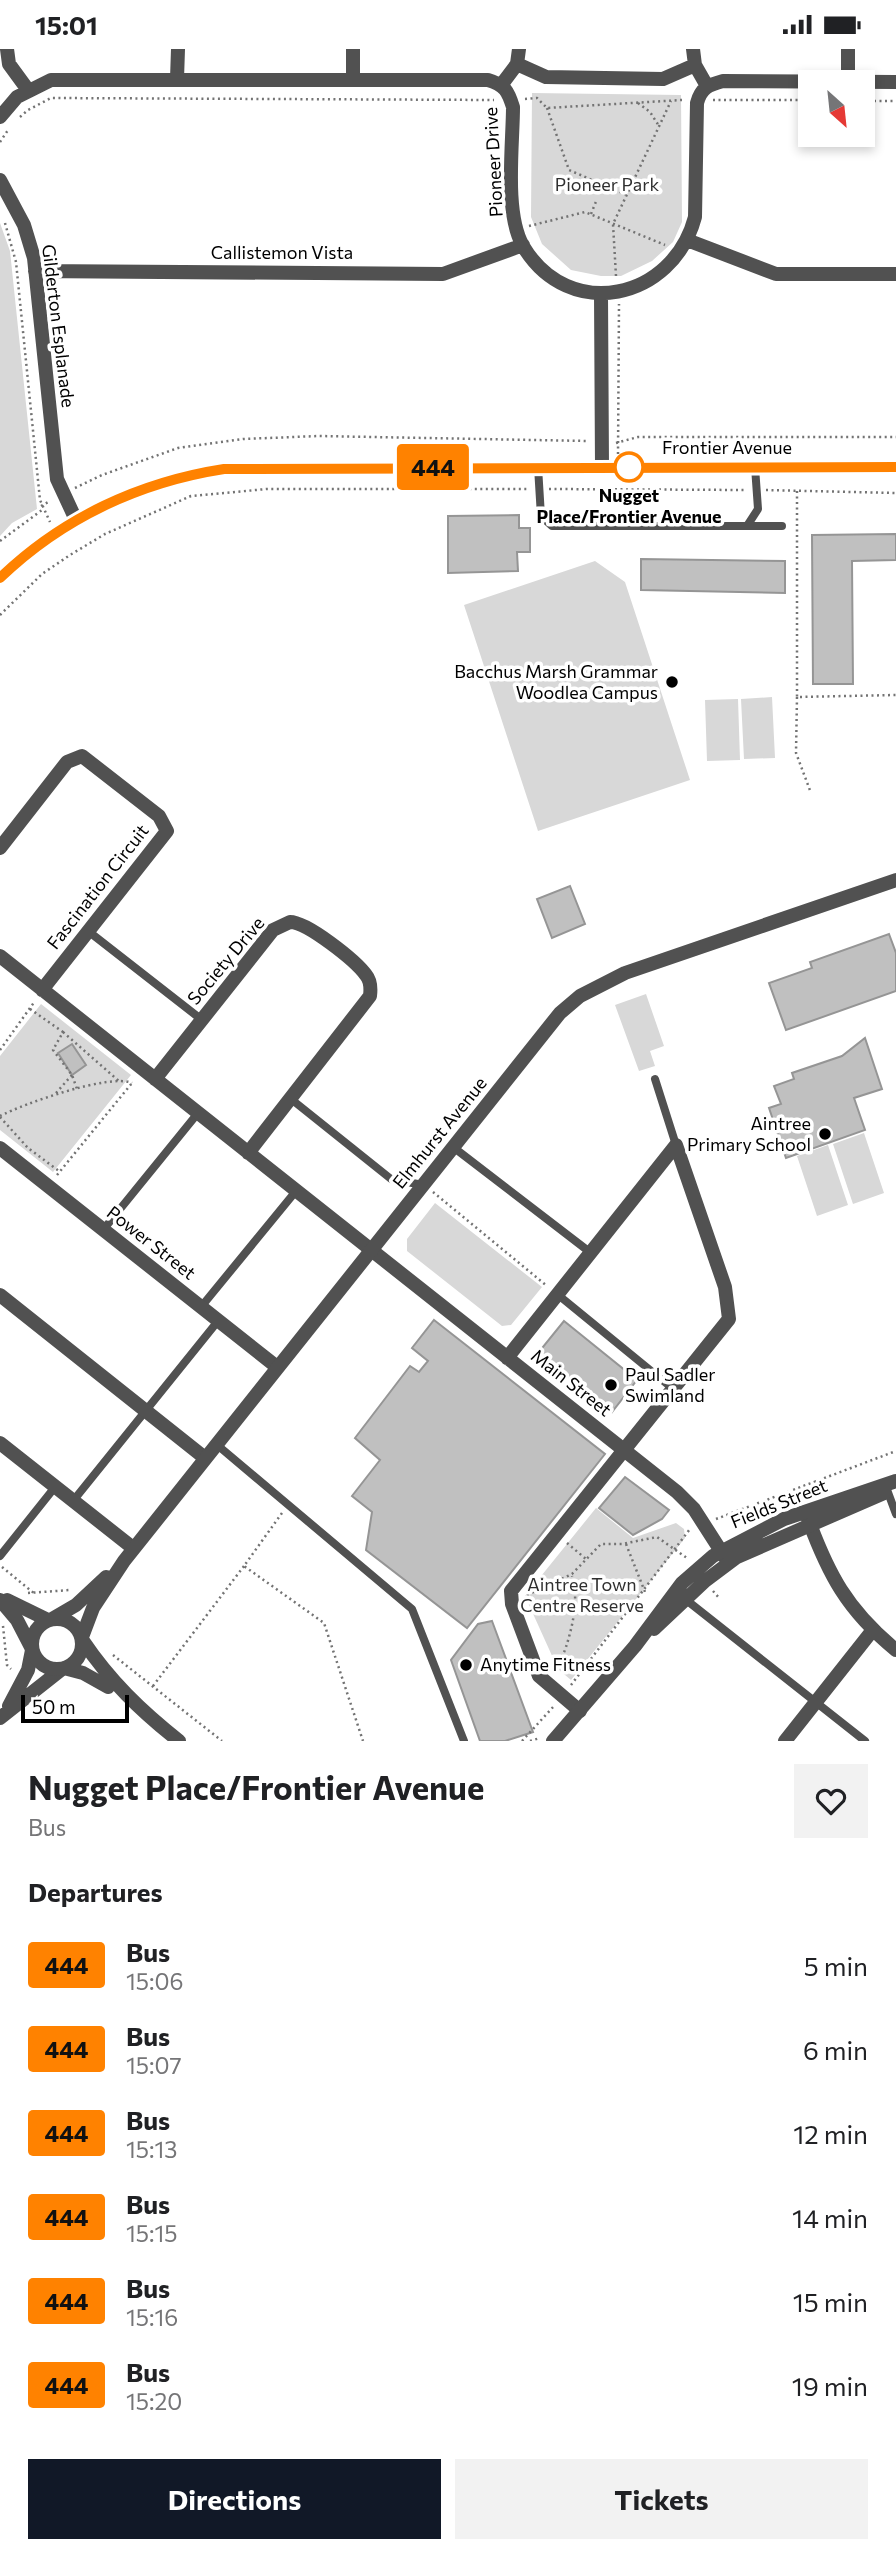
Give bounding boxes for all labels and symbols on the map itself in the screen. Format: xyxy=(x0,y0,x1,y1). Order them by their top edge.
north arrow xyxy=(798,70,875,147)
street label: Pioneer Drive xyxy=(479,106,507,218)
park label: Pioneer Park xyxy=(555,173,659,195)
street label: Callistemon Vista xyxy=(211,241,353,263)
street label: Gilderton Esplanade xyxy=(38,243,80,409)
street label: Frontier Avenue xyxy=(662,436,792,458)
line badge: 444 xyxy=(393,444,473,490)
marker: Nugget Place/Frontier Avenue xyxy=(614,452,644,482)
place label: Nugget Place/Frontier Avenue xyxy=(536,484,722,527)
place label: Bacchus Marsh Grammar Woodlea Campus xyxy=(454,660,658,703)
marker: Bacchus Marsh Grammar Woodlea Campus xyxy=(664,674,680,690)
street label: Fascination Circuit xyxy=(42,820,153,953)
street label: Society Drive xyxy=(182,912,268,1009)
street label: Elmhurst Avenue xyxy=(388,1072,491,1193)
place label: Aintree Primary School xyxy=(687,1112,811,1155)
marker: Aintree Primary School xyxy=(817,1126,833,1142)
street label: Power Street xyxy=(103,1201,200,1284)
street label: Main Street xyxy=(527,1344,616,1420)
place label: Paul Sadler Swimland xyxy=(625,1363,715,1406)
marker: Paul Sadler Swimland xyxy=(603,1377,619,1393)
street label: Fields Street xyxy=(727,1474,830,1532)
park label: Aintree Town Centre Reserve xyxy=(520,1573,644,1616)
place label: Anytime Fitness xyxy=(480,1653,611,1675)
marker: Anytime Fitness xyxy=(458,1657,474,1673)
scale bar xyxy=(21,1692,130,1724)

